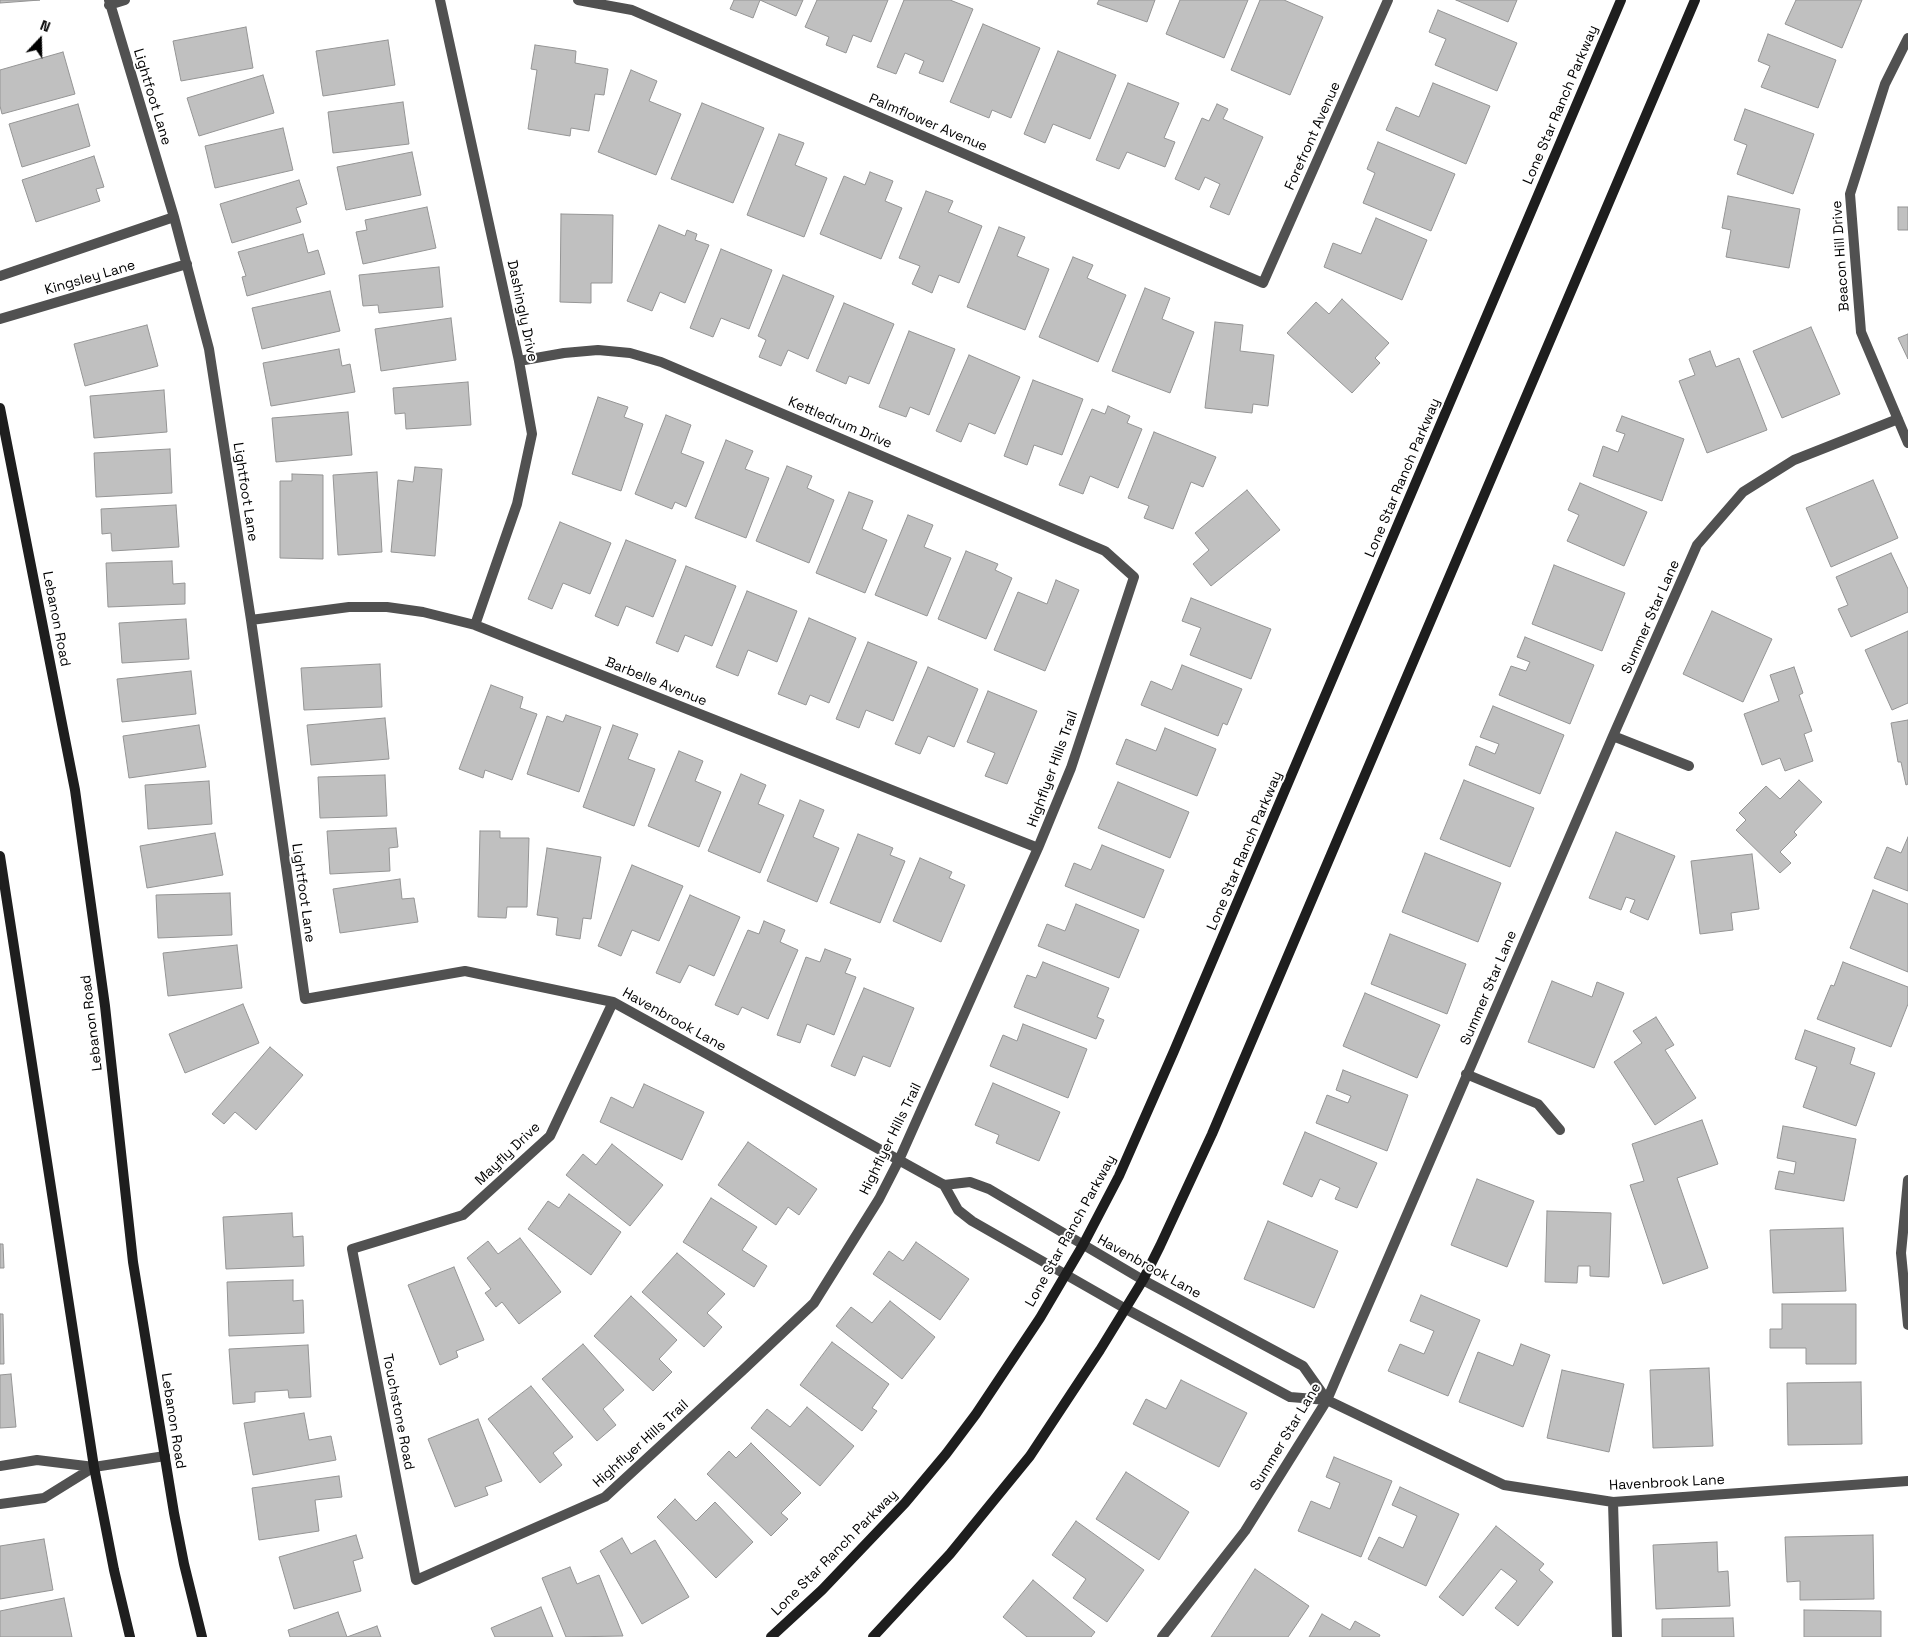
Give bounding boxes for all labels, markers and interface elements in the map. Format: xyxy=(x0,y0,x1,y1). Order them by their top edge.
north arrow xyxy=(15,15,65,65)
text: N xyxy=(38,16,53,36)
street label: Lone Star Ranch Parkway xyxy=(1520,23,1602,187)
street label: Lightfoot Lane xyxy=(129,47,175,147)
street label: Forefront Avenue xyxy=(1282,79,1344,193)
street label: Palmflower Avenue xyxy=(866,90,990,156)
street label: Beacon Hill Drive xyxy=(1829,200,1853,312)
street label: Kingsley Lane xyxy=(43,257,137,299)
street label: Dashingly Drive xyxy=(503,259,541,363)
street label: Kettledrum Drive xyxy=(786,394,894,452)
street label: Lone Star Ranch Parkway xyxy=(1362,396,1444,560)
street label: Lightfoot Lane xyxy=(229,441,261,543)
street label: Summer Star Lane xyxy=(1618,557,1684,677)
street label: Lebanon Road xyxy=(39,570,73,668)
street label: Barbelle Avenue xyxy=(603,654,709,710)
street label: Highflyer Hills Trail xyxy=(1024,709,1082,829)
street label: Lone Star Ranch Parkway xyxy=(1204,769,1286,933)
street label: Lightfoot Lane xyxy=(288,842,318,944)
street label: Summer Star Lane xyxy=(1457,928,1521,1048)
street label: Lebanon Road xyxy=(78,974,106,1072)
street label: Havenbrook Lane xyxy=(619,985,729,1055)
street label: Highflyer Hills Trail xyxy=(857,1080,925,1198)
street label: Mayfly Drive xyxy=(472,1119,544,1189)
street label: Lone Star Ranch Parkway xyxy=(1022,1152,1120,1310)
street label: Havenbrook Lane xyxy=(1094,1232,1204,1302)
street label: Touchstone Road xyxy=(379,1353,417,1471)
street label: Lebanon Road xyxy=(157,1372,189,1470)
street label: Summer Star Lane xyxy=(1247,1380,1325,1494)
street label: Highflyer Hills Trail xyxy=(590,1397,692,1491)
street label: Havenbrook Lane xyxy=(1609,1472,1725,1494)
street label: Lone Star Ranch Parkway xyxy=(768,1486,902,1620)

